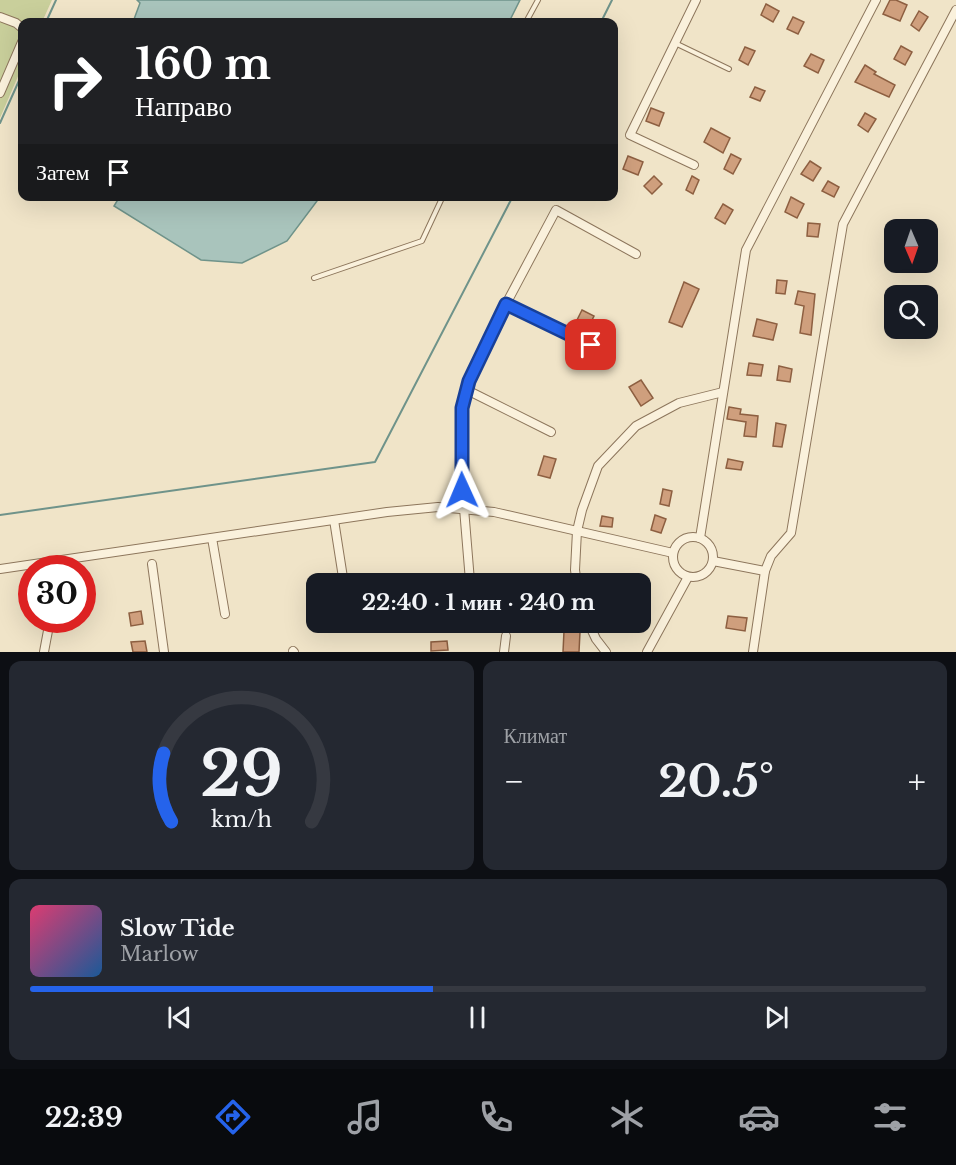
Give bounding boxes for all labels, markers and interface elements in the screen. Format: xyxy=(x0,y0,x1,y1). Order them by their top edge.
text: 160 m xyxy=(135,38,271,90)
icon: right xyxy=(36,42,114,120)
text: Направо xyxy=(135,90,232,123)
icon: arrive xyxy=(102,156,135,189)
text: Затем xyxy=(36,159,90,186)
north arrow xyxy=(884,219,938,273)
map controls xyxy=(884,219,938,339)
button: search xyxy=(884,285,938,339)
pin xyxy=(565,319,616,370)
icon: arrive xyxy=(574,328,607,361)
position arrow xyxy=(430,458,494,522)
speed limit sign: 30 xyxy=(18,555,96,633)
text: 22:40 · 1 мин · 240 m xyxy=(362,589,595,616)
text: Климат xyxy=(504,724,567,748)
text: 29 xyxy=(200,735,283,813)
text: 20.5° xyxy=(658,753,774,809)
text: − xyxy=(504,761,524,802)
text: + xyxy=(908,761,926,802)
text: km/h xyxy=(211,807,272,834)
text: Slow Tide xyxy=(120,915,235,942)
text: Marlow xyxy=(120,942,199,966)
icon: previous xyxy=(163,1001,196,1034)
icon: pause xyxy=(461,1001,494,1034)
icon: next xyxy=(760,1001,793,1034)
icon: directions xyxy=(212,1096,254,1138)
icon: music xyxy=(344,1096,386,1138)
icon: phone xyxy=(475,1096,517,1138)
icon: climate xyxy=(606,1096,648,1138)
icon: car xyxy=(738,1096,780,1138)
icon: filters xyxy=(869,1096,911,1138)
text: 22:39 xyxy=(45,1101,123,1134)

